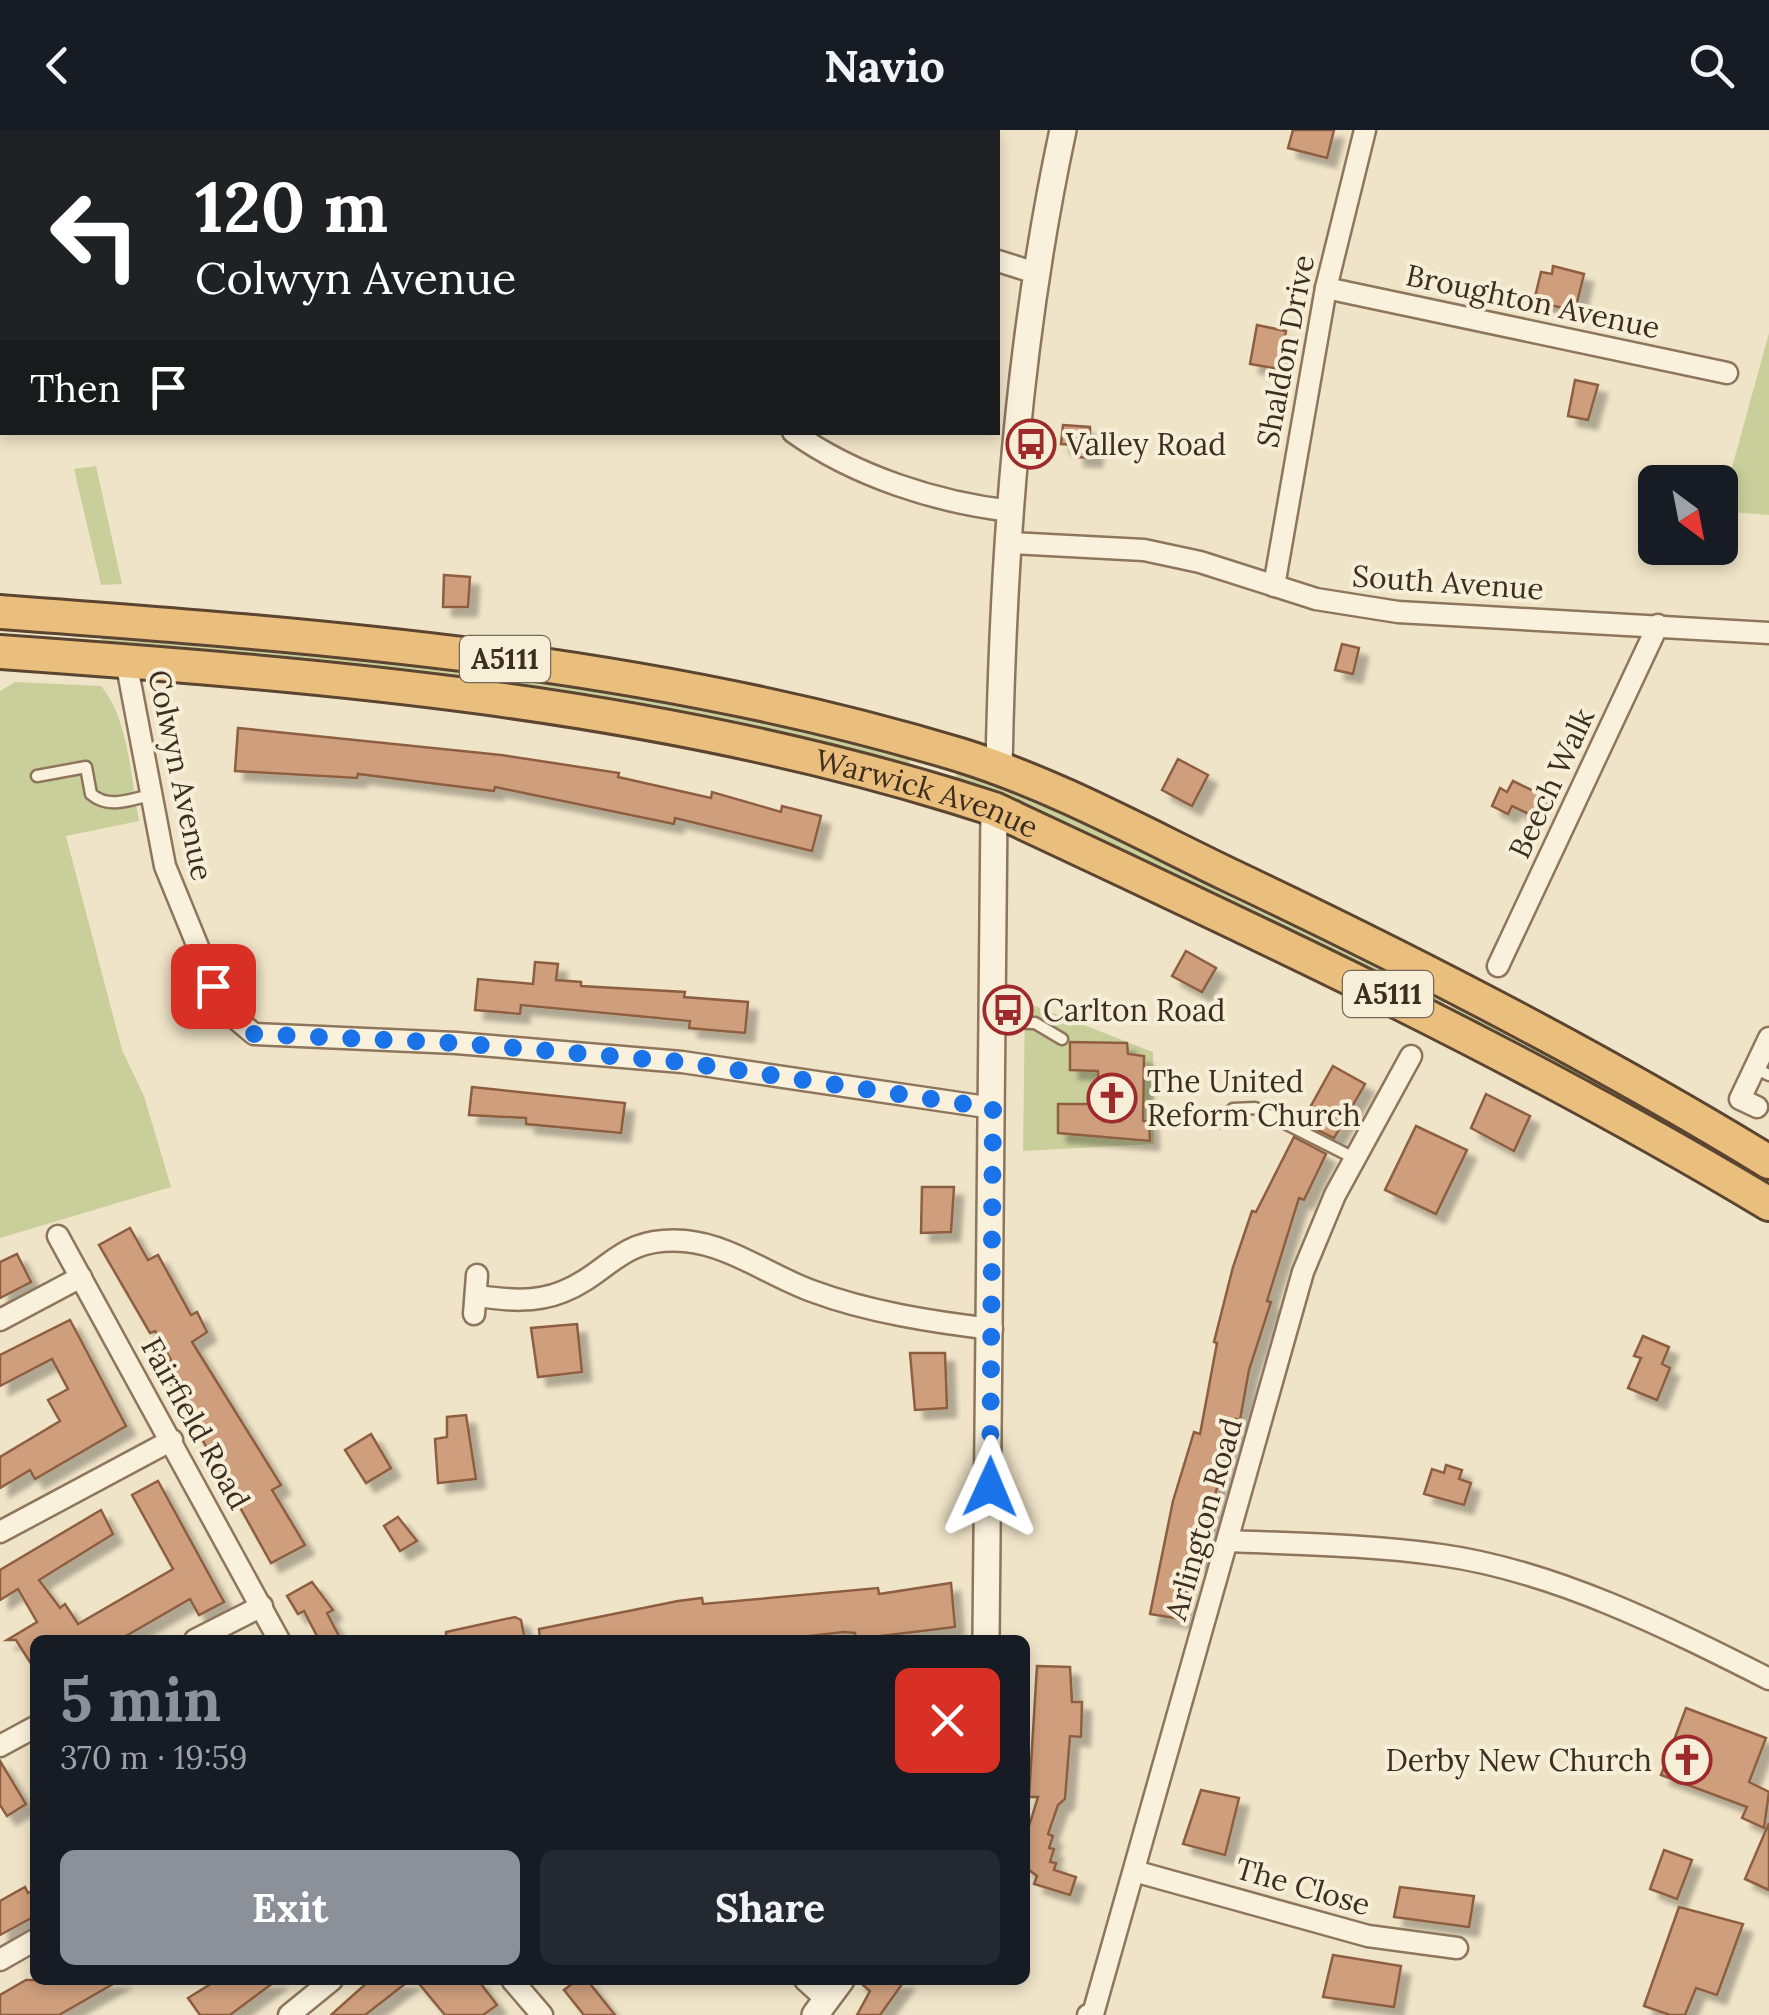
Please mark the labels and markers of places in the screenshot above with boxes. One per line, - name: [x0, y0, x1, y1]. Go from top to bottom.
- bus stop icon: Valley Road: [1005, 418, 1057, 470]
- place label: Valley Road: [1065, 425, 1226, 464]
- pin: [171, 944, 256, 1029]
- bus stop icon: Carlton Road: [982, 984, 1034, 1036]
- place label: Carlton Road: [1043, 991, 1225, 1029]
- place label: The United Reform Church: [1147, 1062, 1361, 1134]
- church icon: The United Reform Church: [1086, 1072, 1138, 1124]
- church icon: Derby New Church: [1661, 1734, 1713, 1786]
- place label: Derby New Church: [1385, 1741, 1652, 1780]

